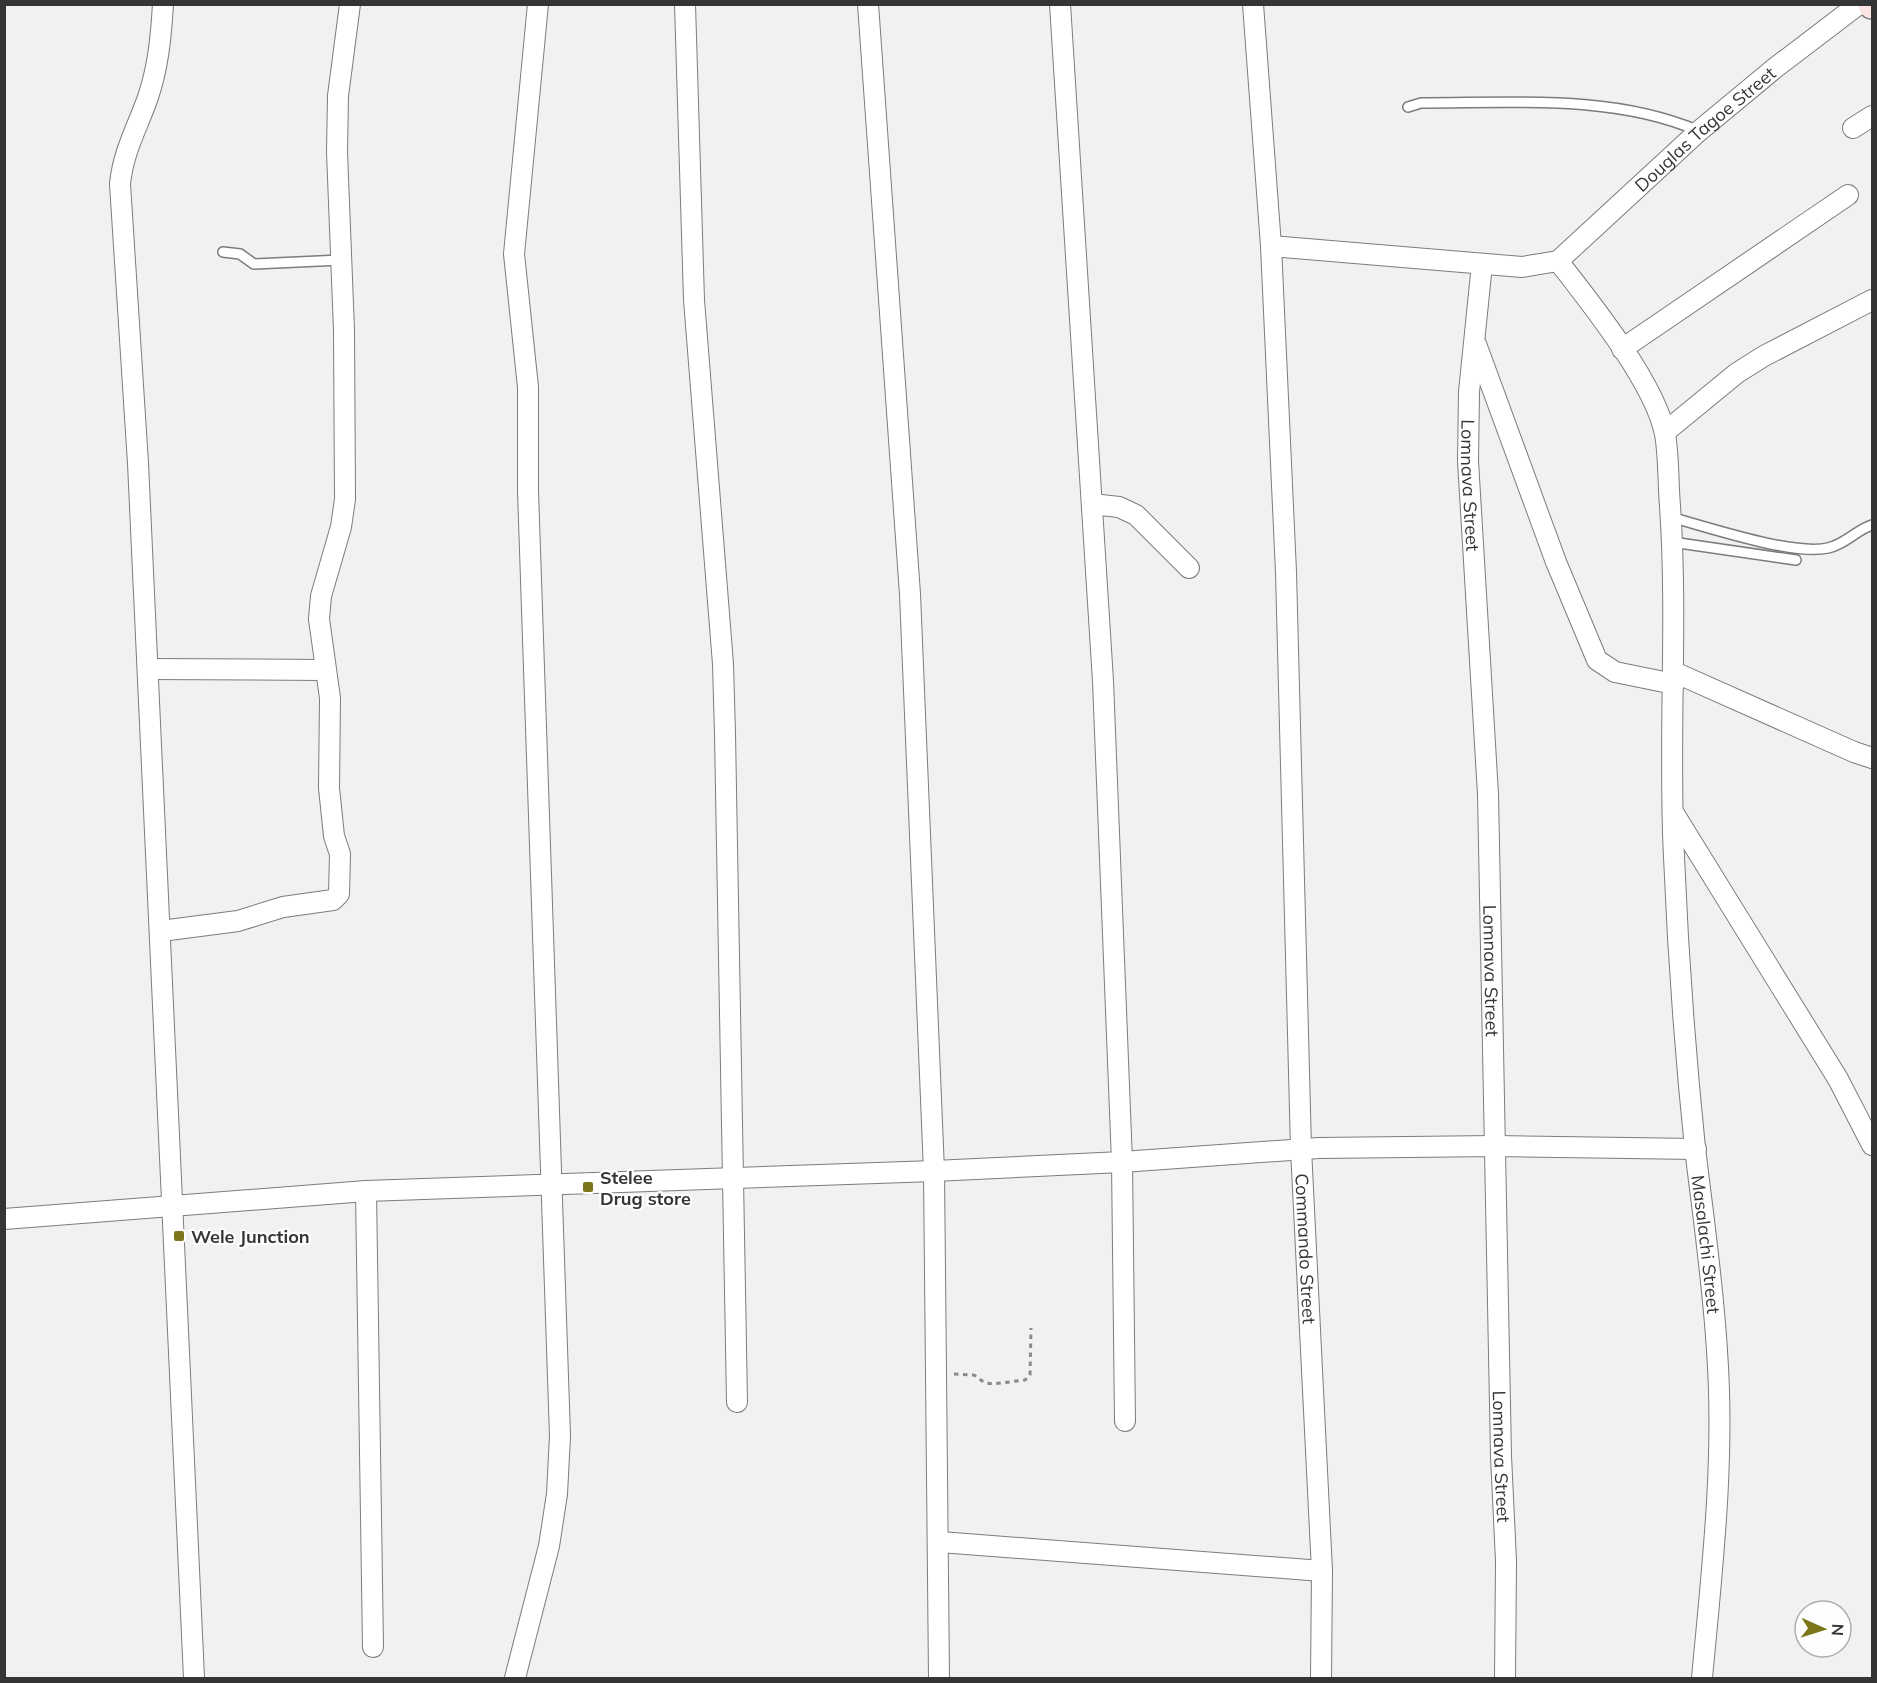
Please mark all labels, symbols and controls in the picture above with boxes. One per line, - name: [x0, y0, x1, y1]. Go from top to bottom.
- street label: Douglas Tagoe Street: [1630, 61, 1780, 196]
- street label: Lomnava Street: [1456, 419, 1485, 552]
- street label: Lomnava Street: [1479, 905, 1504, 1037]
- place label: Stelee Drug store: [600, 1166, 691, 1210]
- street label: Commando Street: [1291, 1173, 1321, 1324]
- street label: Masalachi Street: [1687, 1174, 1726, 1315]
- marker: Stelee Drug store: [581, 1180, 595, 1194]
- place label: Wele Junction: [191, 1225, 310, 1248]
- marker: Wele Junction: [172, 1229, 186, 1243]
- street label: Lomnava Street: [1488, 1390, 1516, 1523]
- north arrow: [1793, 1599, 1853, 1659]
- text: N: [1828, 1623, 1848, 1636]

